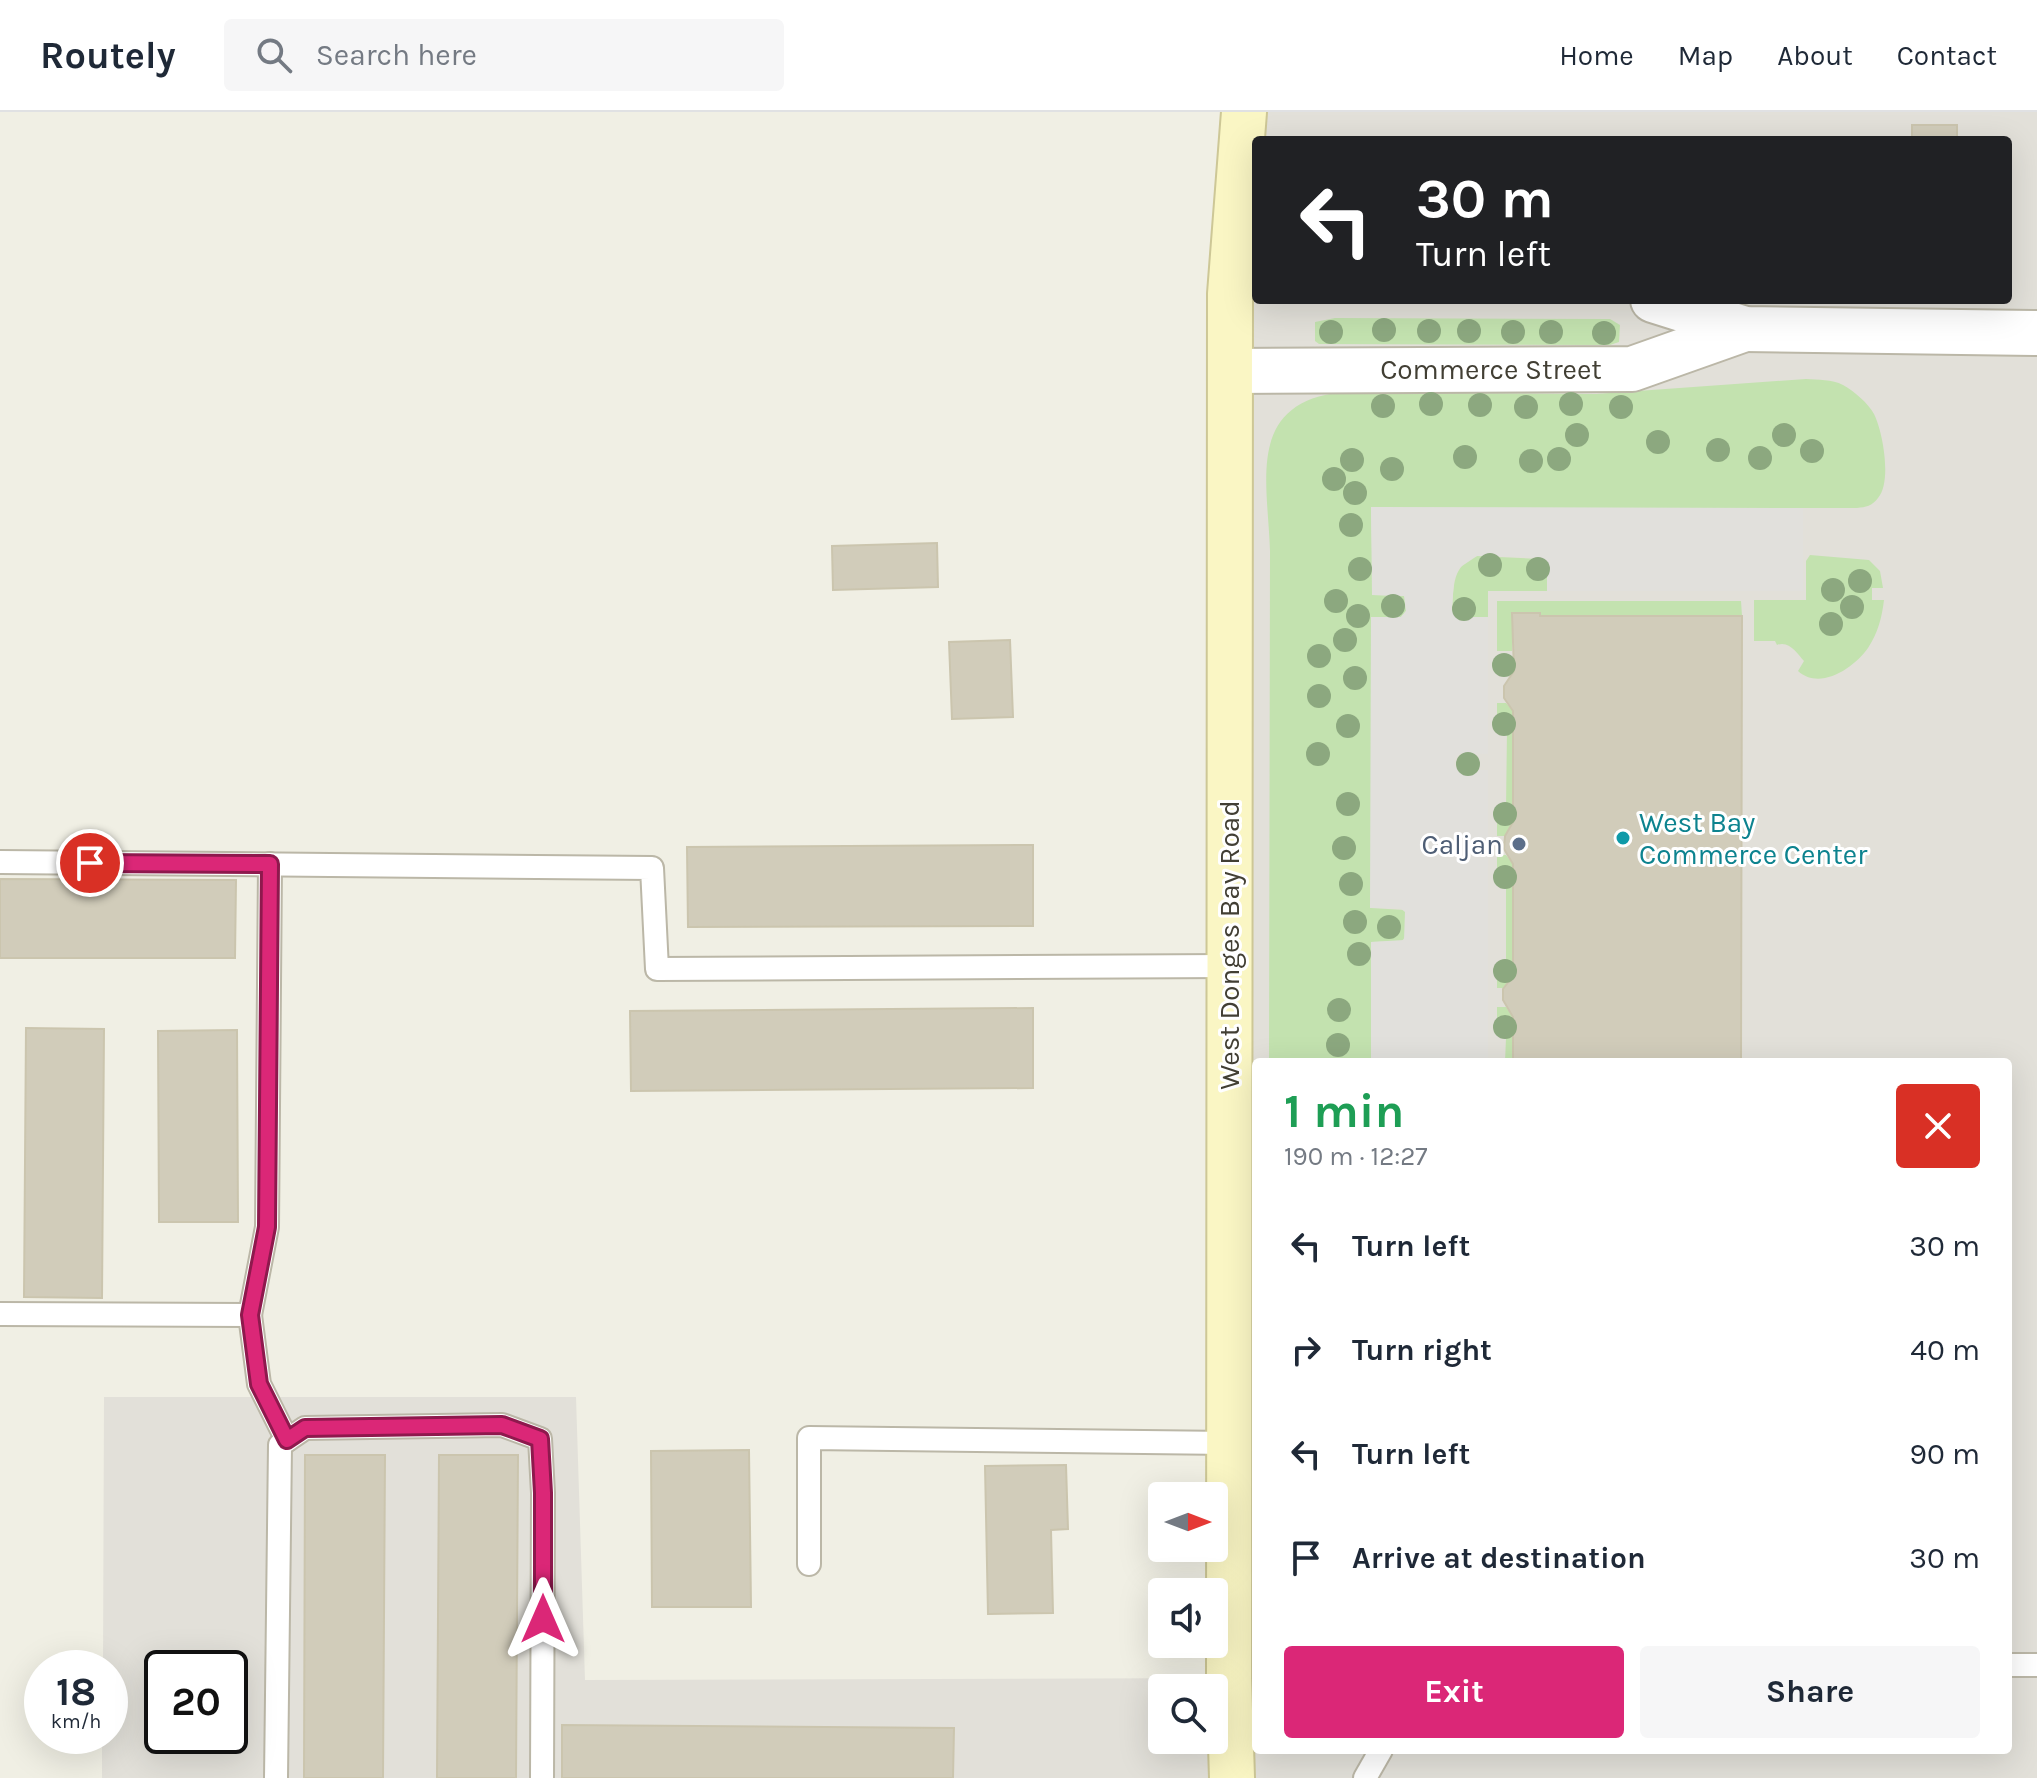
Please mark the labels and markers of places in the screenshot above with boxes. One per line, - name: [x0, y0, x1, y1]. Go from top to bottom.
- place label: West Bay Commerce Center: [1639, 806, 1868, 871]
- place label: Caljan: [1421, 828, 1503, 861]
- pin: [56, 829, 124, 897]
- marker: West Bay Commerce Center: [1614, 829, 1632, 847]
- marker: Caljan: [1510, 835, 1528, 853]

